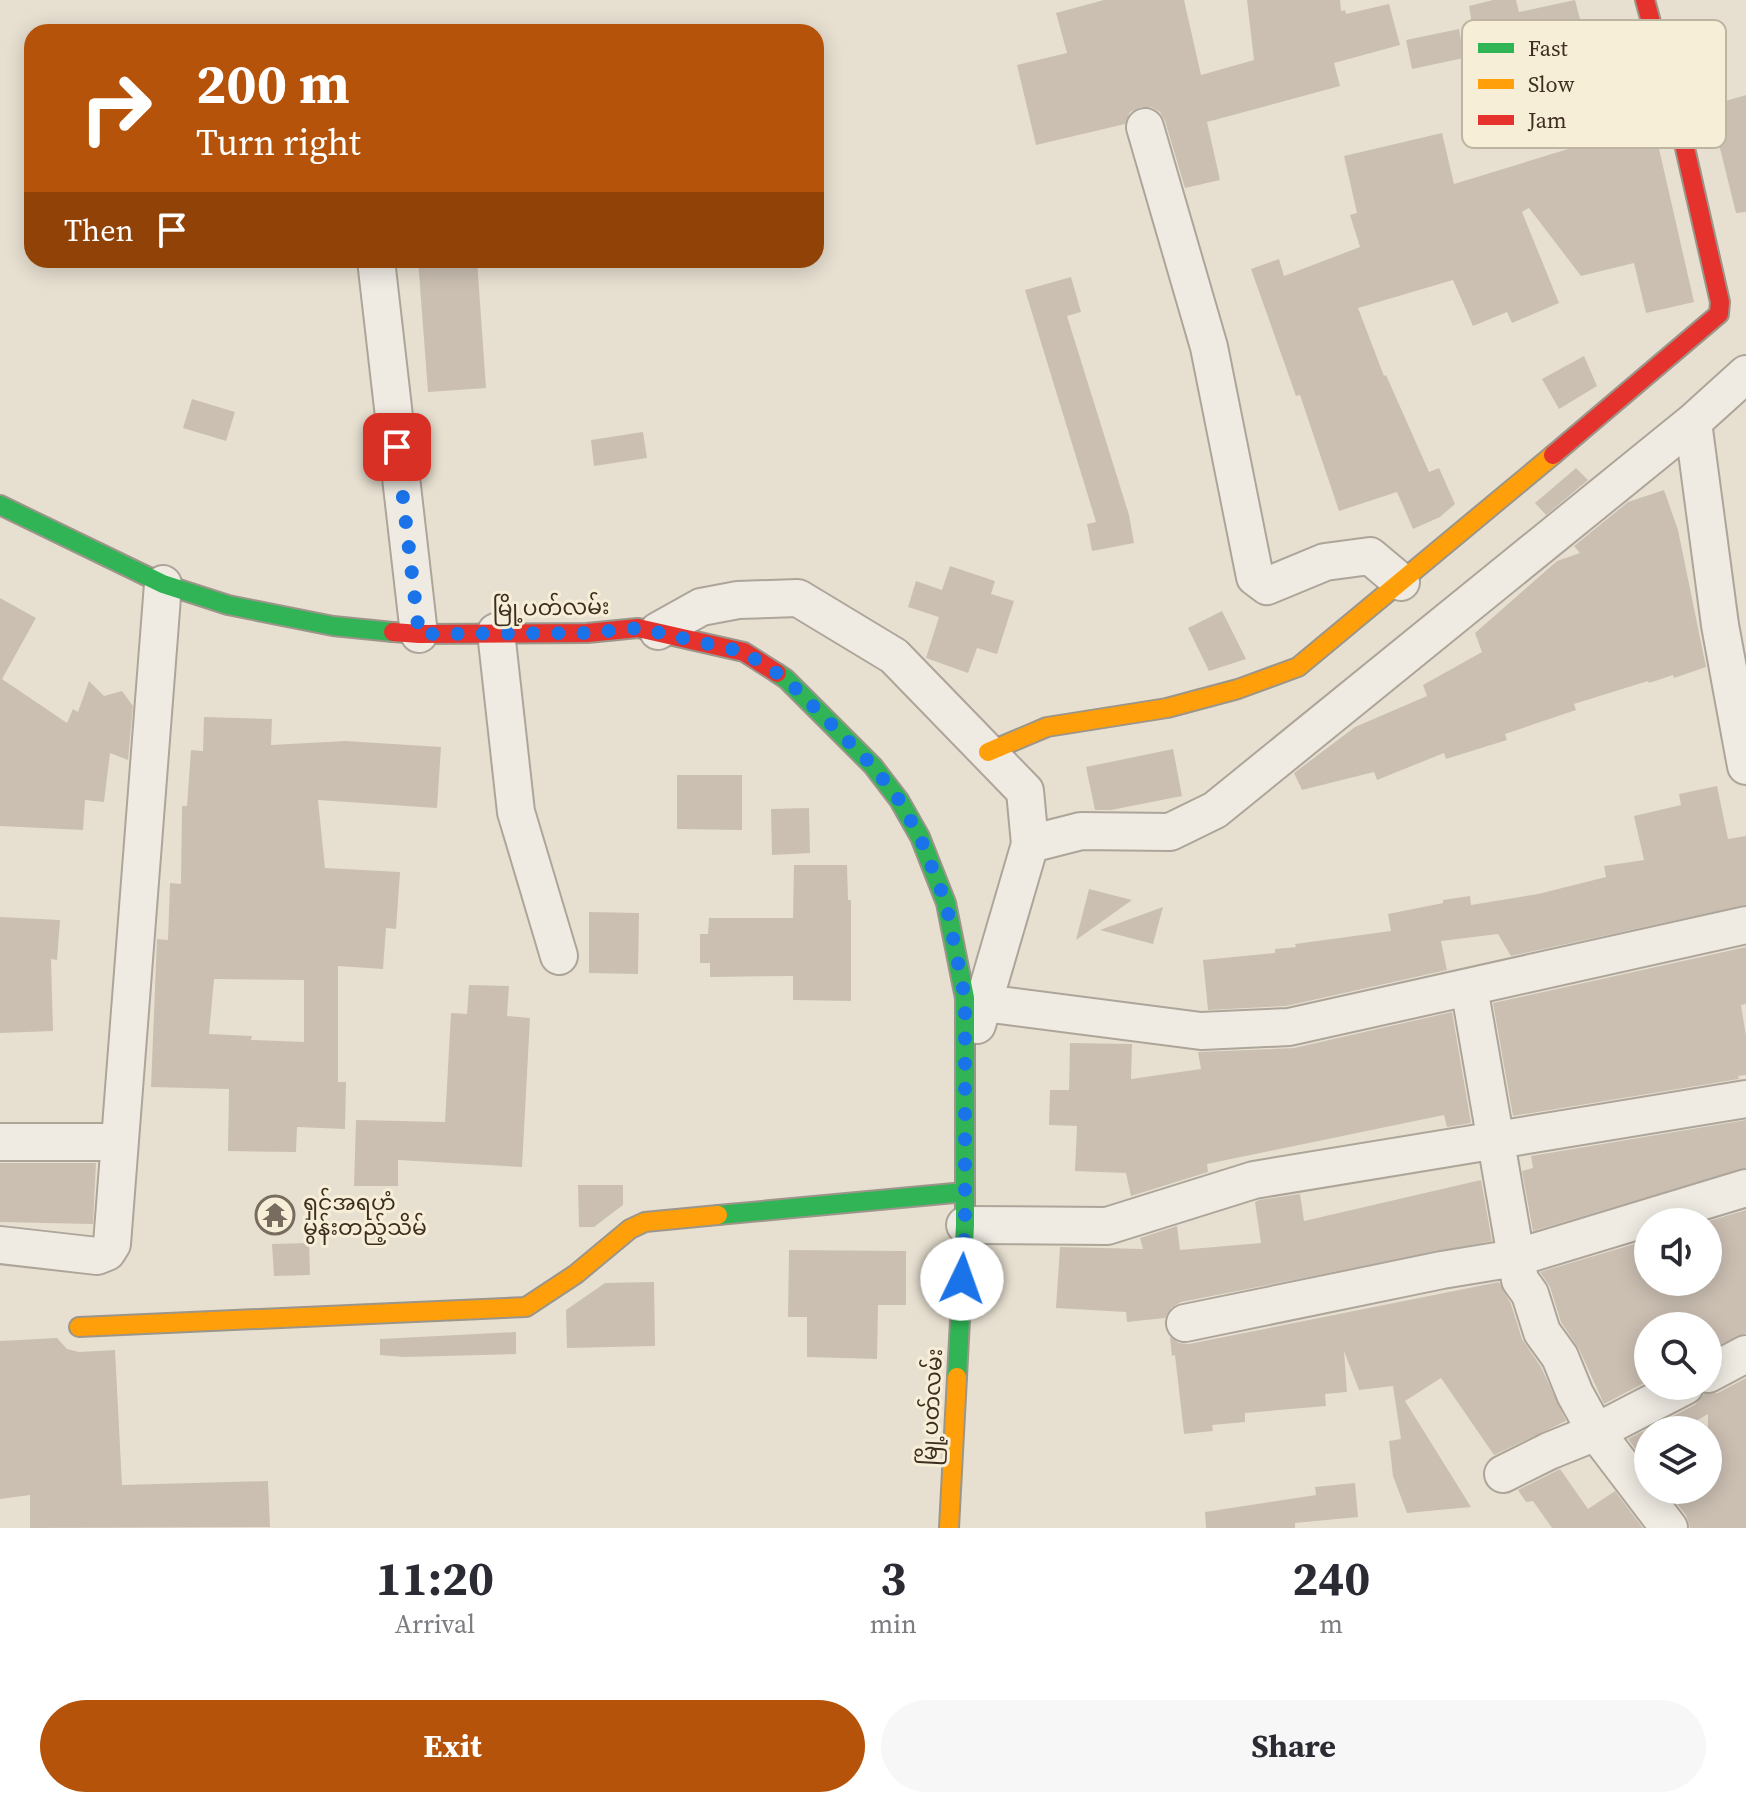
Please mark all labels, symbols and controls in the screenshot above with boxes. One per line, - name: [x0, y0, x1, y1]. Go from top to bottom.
- legend: [1462, 20, 1726, 148]
- text: Fast: [1528, 33, 1569, 63]
- text: 200 m: [196, 45, 350, 122]
- icon: right: [64, 56, 168, 160]
- text: Slow: [1528, 69, 1575, 99]
- text: Jam: [1527, 105, 1567, 135]
- text: Turn right: [196, 118, 361, 167]
- icon: arrive: [150, 208, 194, 252]
- text: Then: [64, 210, 134, 251]
- pin: [363, 413, 431, 481]
- icon: arrive: [375, 425, 419, 469]
- street label: မြို့ပတ်လမ်း: [492, 591, 610, 626]
- place label: ရှင်အရဟံ မွန်းတည့်သိမ်: [303, 1187, 427, 1245]
- temple icon: ရှင်အရဟံ မွန်းတည့်သိမ်: [254, 1194, 296, 1236]
- map controls: [1634, 1208, 1722, 1504]
- button: sound: [1634, 1208, 1722, 1296]
- position arrow: [920, 1237, 1004, 1321]
- button: search: [1634, 1312, 1722, 1400]
- street label: မြို့ပတ်လမ်း: [913, 1348, 952, 1466]
- button: layers: [1634, 1416, 1722, 1504]
- text: 11:20: [376, 1545, 494, 1611]
- text: 3: [880, 1545, 906, 1611]
- text: 240: [1292, 1545, 1370, 1611]
- text: Arrival: [395, 1606, 475, 1642]
- text: min: [870, 1606, 917, 1642]
- text: m: [1320, 1606, 1343, 1642]
- button: Exit: [40, 1700, 865, 1792]
- button: Share: [881, 1700, 1706, 1792]

